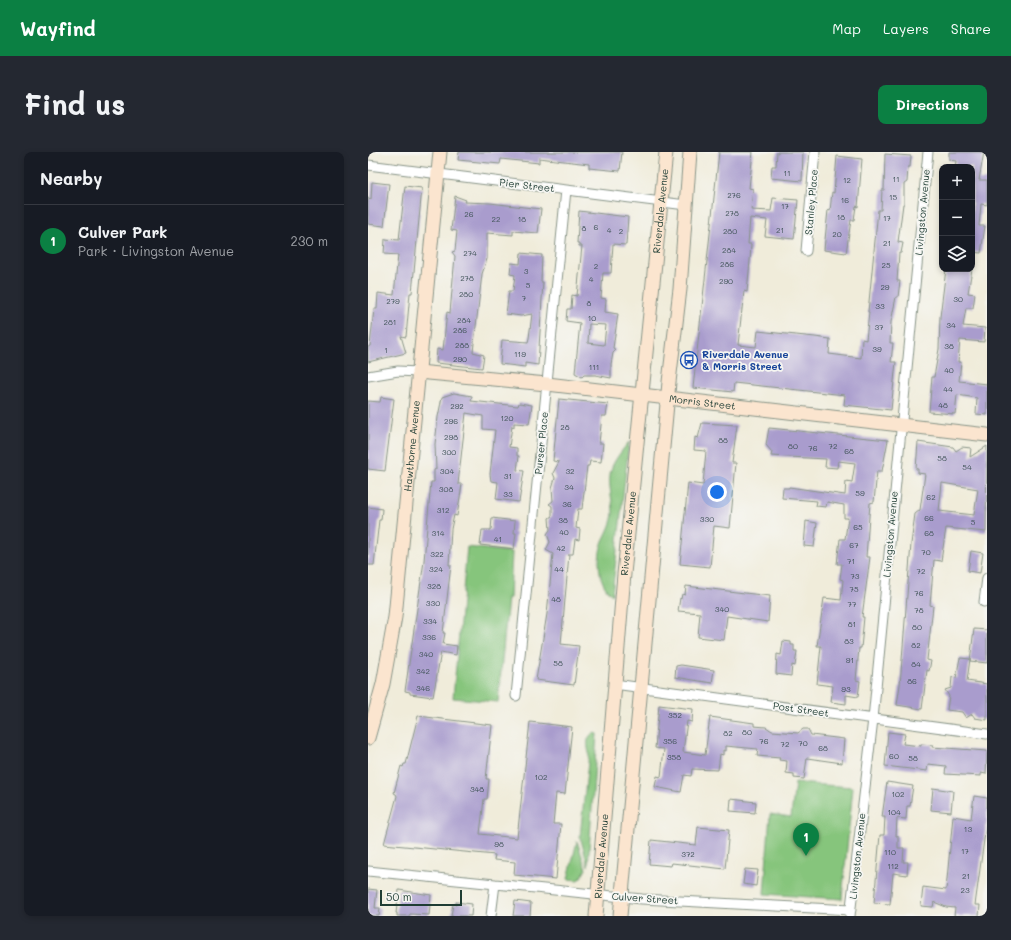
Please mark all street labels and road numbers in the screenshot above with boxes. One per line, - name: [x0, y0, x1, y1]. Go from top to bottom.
- street label: Riverdale Avenue: [649, 168, 671, 254]
- street label: Livingston Avenue: [911, 168, 933, 256]
- street label: Stanley Place: [801, 169, 821, 235]
- street label: Pier Street: [499, 175, 555, 195]
- street label: Morris Street: [668, 391, 736, 413]
- street label: Hawthorne Avenue: [400, 400, 423, 492]
- street label: Purser Place: [531, 411, 551, 475]
- street label: Riverdale Avenue: [617, 490, 639, 576]
- street label: Livingston Avenue: [879, 490, 901, 578]
- street label: Post Street: [772, 698, 830, 720]
- street label: Livingston Avenue: [846, 812, 868, 900]
- street label: Riverdale Avenue: [590, 813, 611, 899]
- street label: Culver Street: [611, 889, 679, 907]

